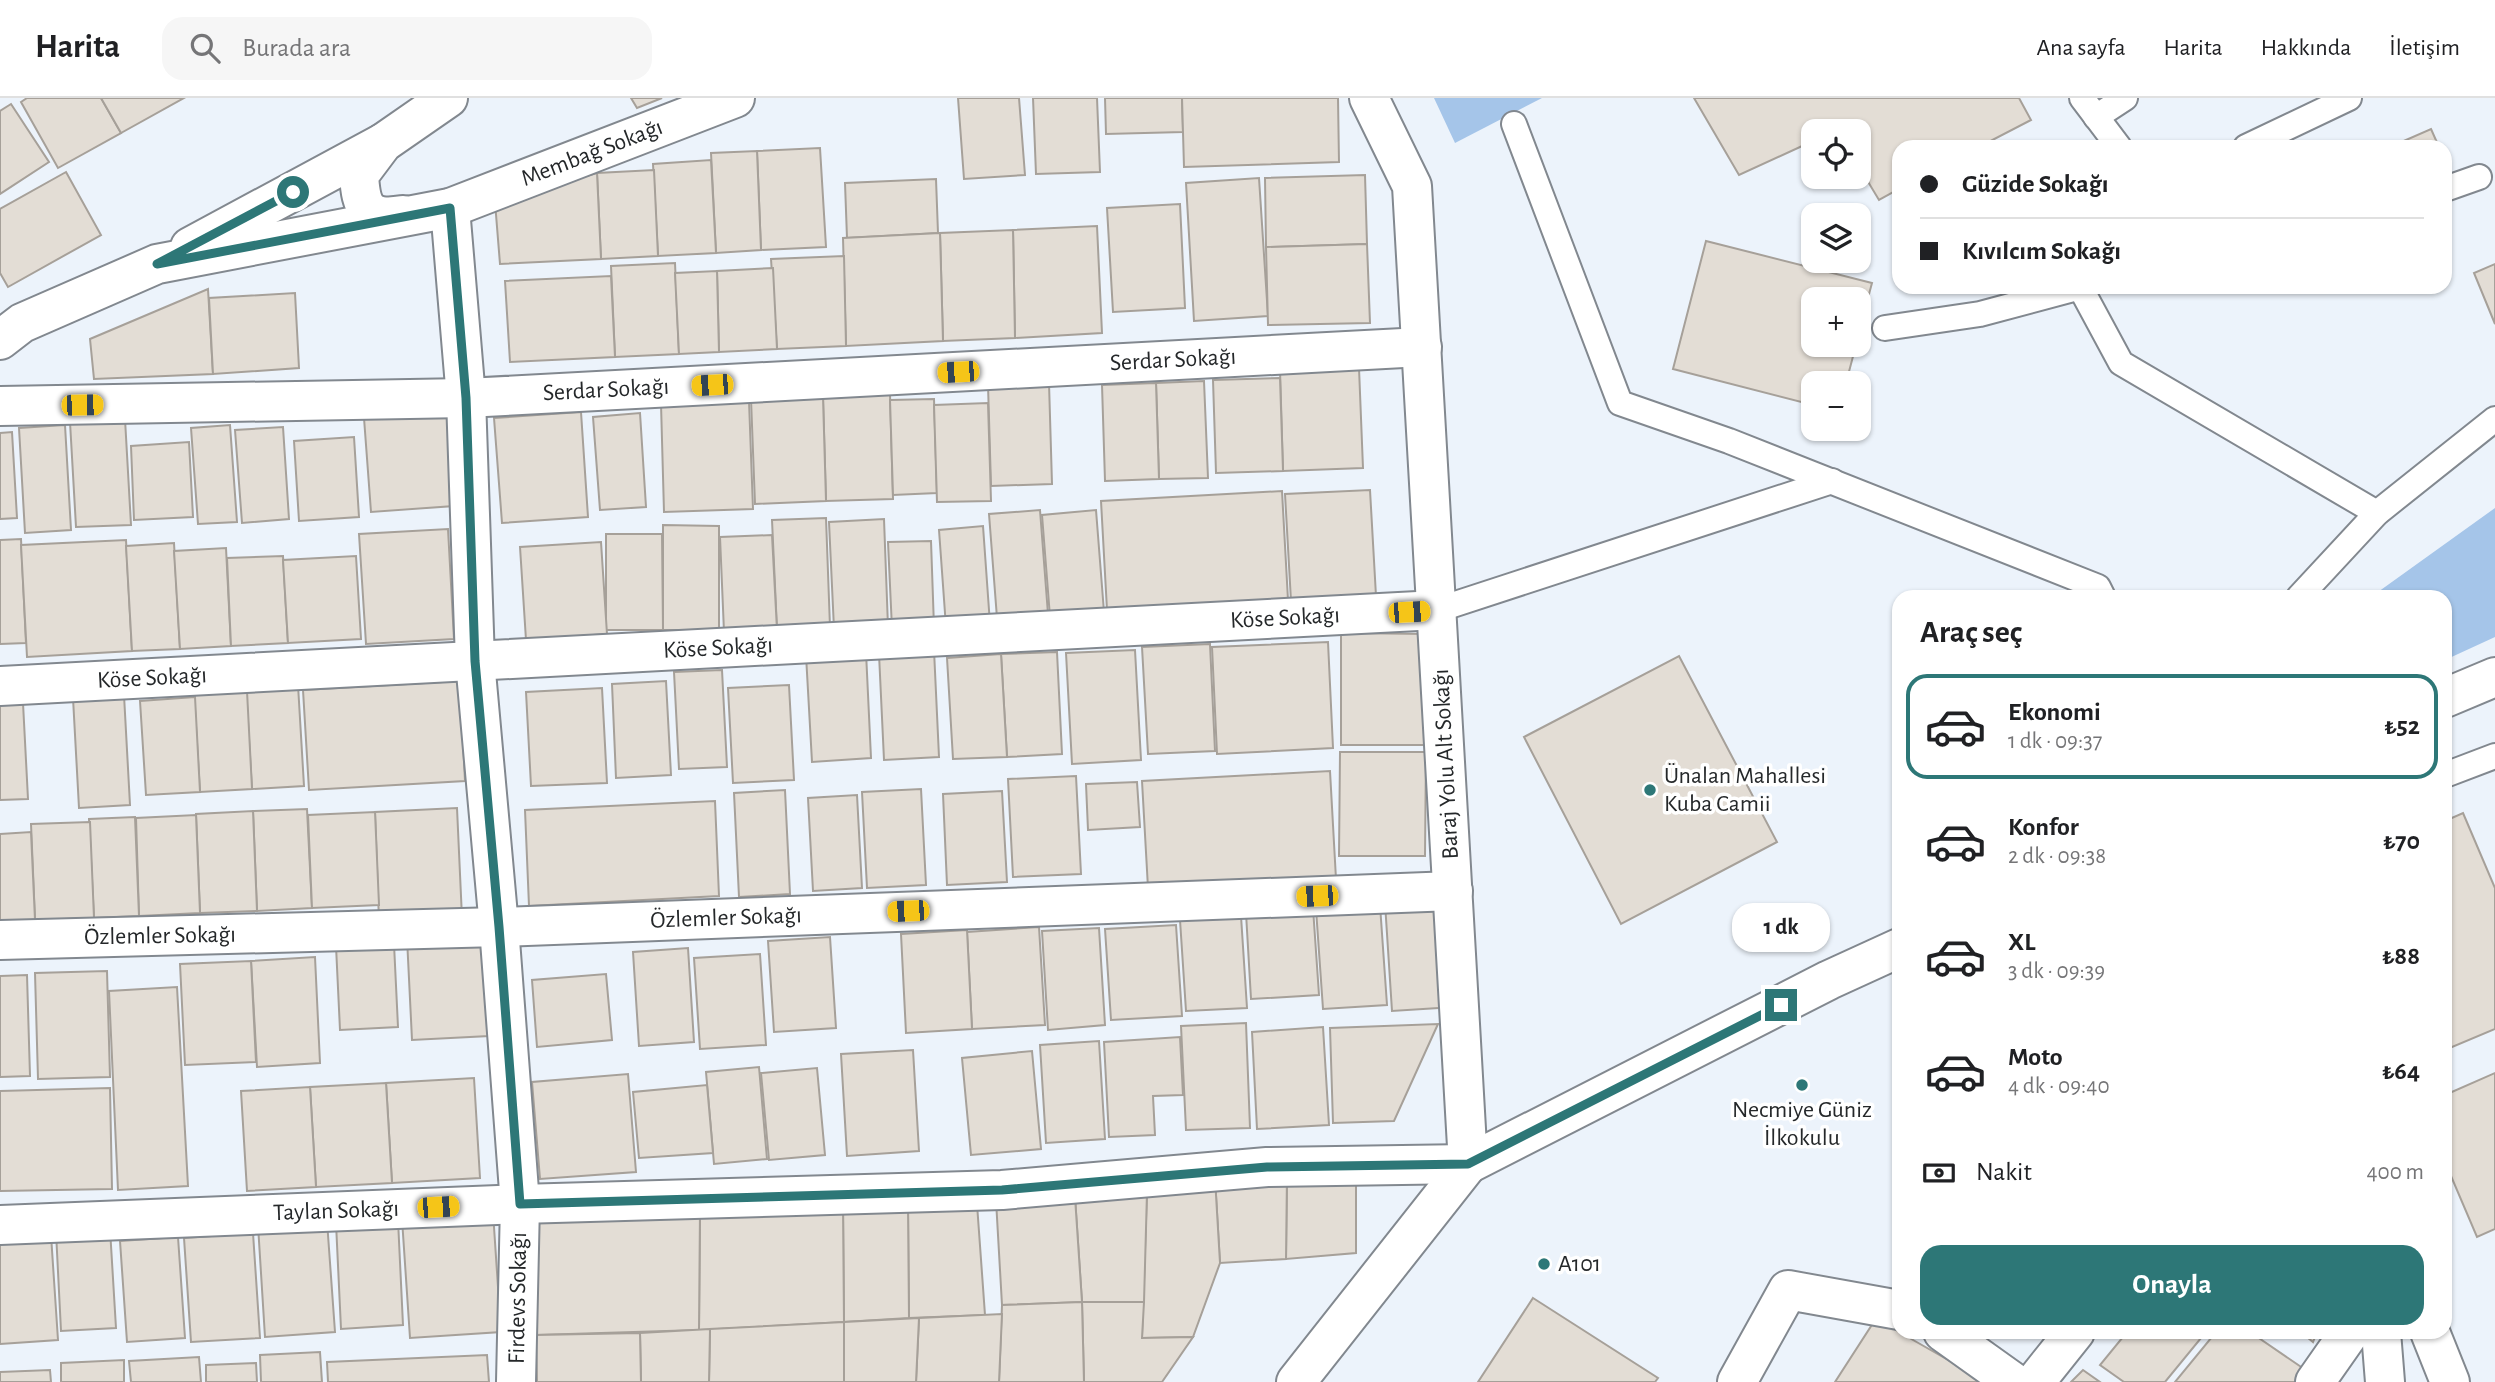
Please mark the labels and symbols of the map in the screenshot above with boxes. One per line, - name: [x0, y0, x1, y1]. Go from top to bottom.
- street label: Membağ Sokağı: [518, 115, 666, 191]
- route start: [277, 176, 309, 208]
- street label: Serdar Sokağı: [1109, 345, 1237, 375]
- car: [937, 360, 980, 384]
- car: [691, 373, 734, 397]
- street label: Serdar Sokağı: [542, 375, 670, 405]
- car: [61, 394, 104, 416]
- car: [1388, 600, 1431, 624]
- street label: Köse Sokağı: [1229, 603, 1341, 633]
- street label: Köse Sokağı: [662, 633, 774, 663]
- street label: Köse Sokağı: [96, 663, 208, 693]
- street label: Baraj Yolu Alt Sokağı: [1429, 668, 1463, 860]
- place label: Ünalan Mahallesi Kuba Camii: [1664, 763, 1826, 816]
- marker: Ünalan Mahallesi Kuba Camii: [1642, 782, 1658, 798]
- car: [1296, 885, 1339, 907]
- car: [887, 900, 930, 922]
- street label: Özlemler Sokağı: [650, 902, 802, 933]
- callout: 1 dk: [1732, 904, 1830, 953]
- street label: Özlemler Sokağı: [84, 922, 236, 949]
- route end: [1765, 989, 1797, 1021]
- marker: Necmiye Güniz İlkokulu: [1794, 1077, 1810, 1093]
- place label: Necmiye Güniz İlkokulu: [1732, 1098, 1872, 1150]
- car: [417, 1195, 460, 1219]
- street label: Taylan Sokağı: [273, 1197, 399, 1225]
- street label: Firdevs Sokağı: [505, 1232, 531, 1364]
- place label: A101: [1558, 1252, 1601, 1276]
- marker: A101: [1536, 1256, 1552, 1272]

